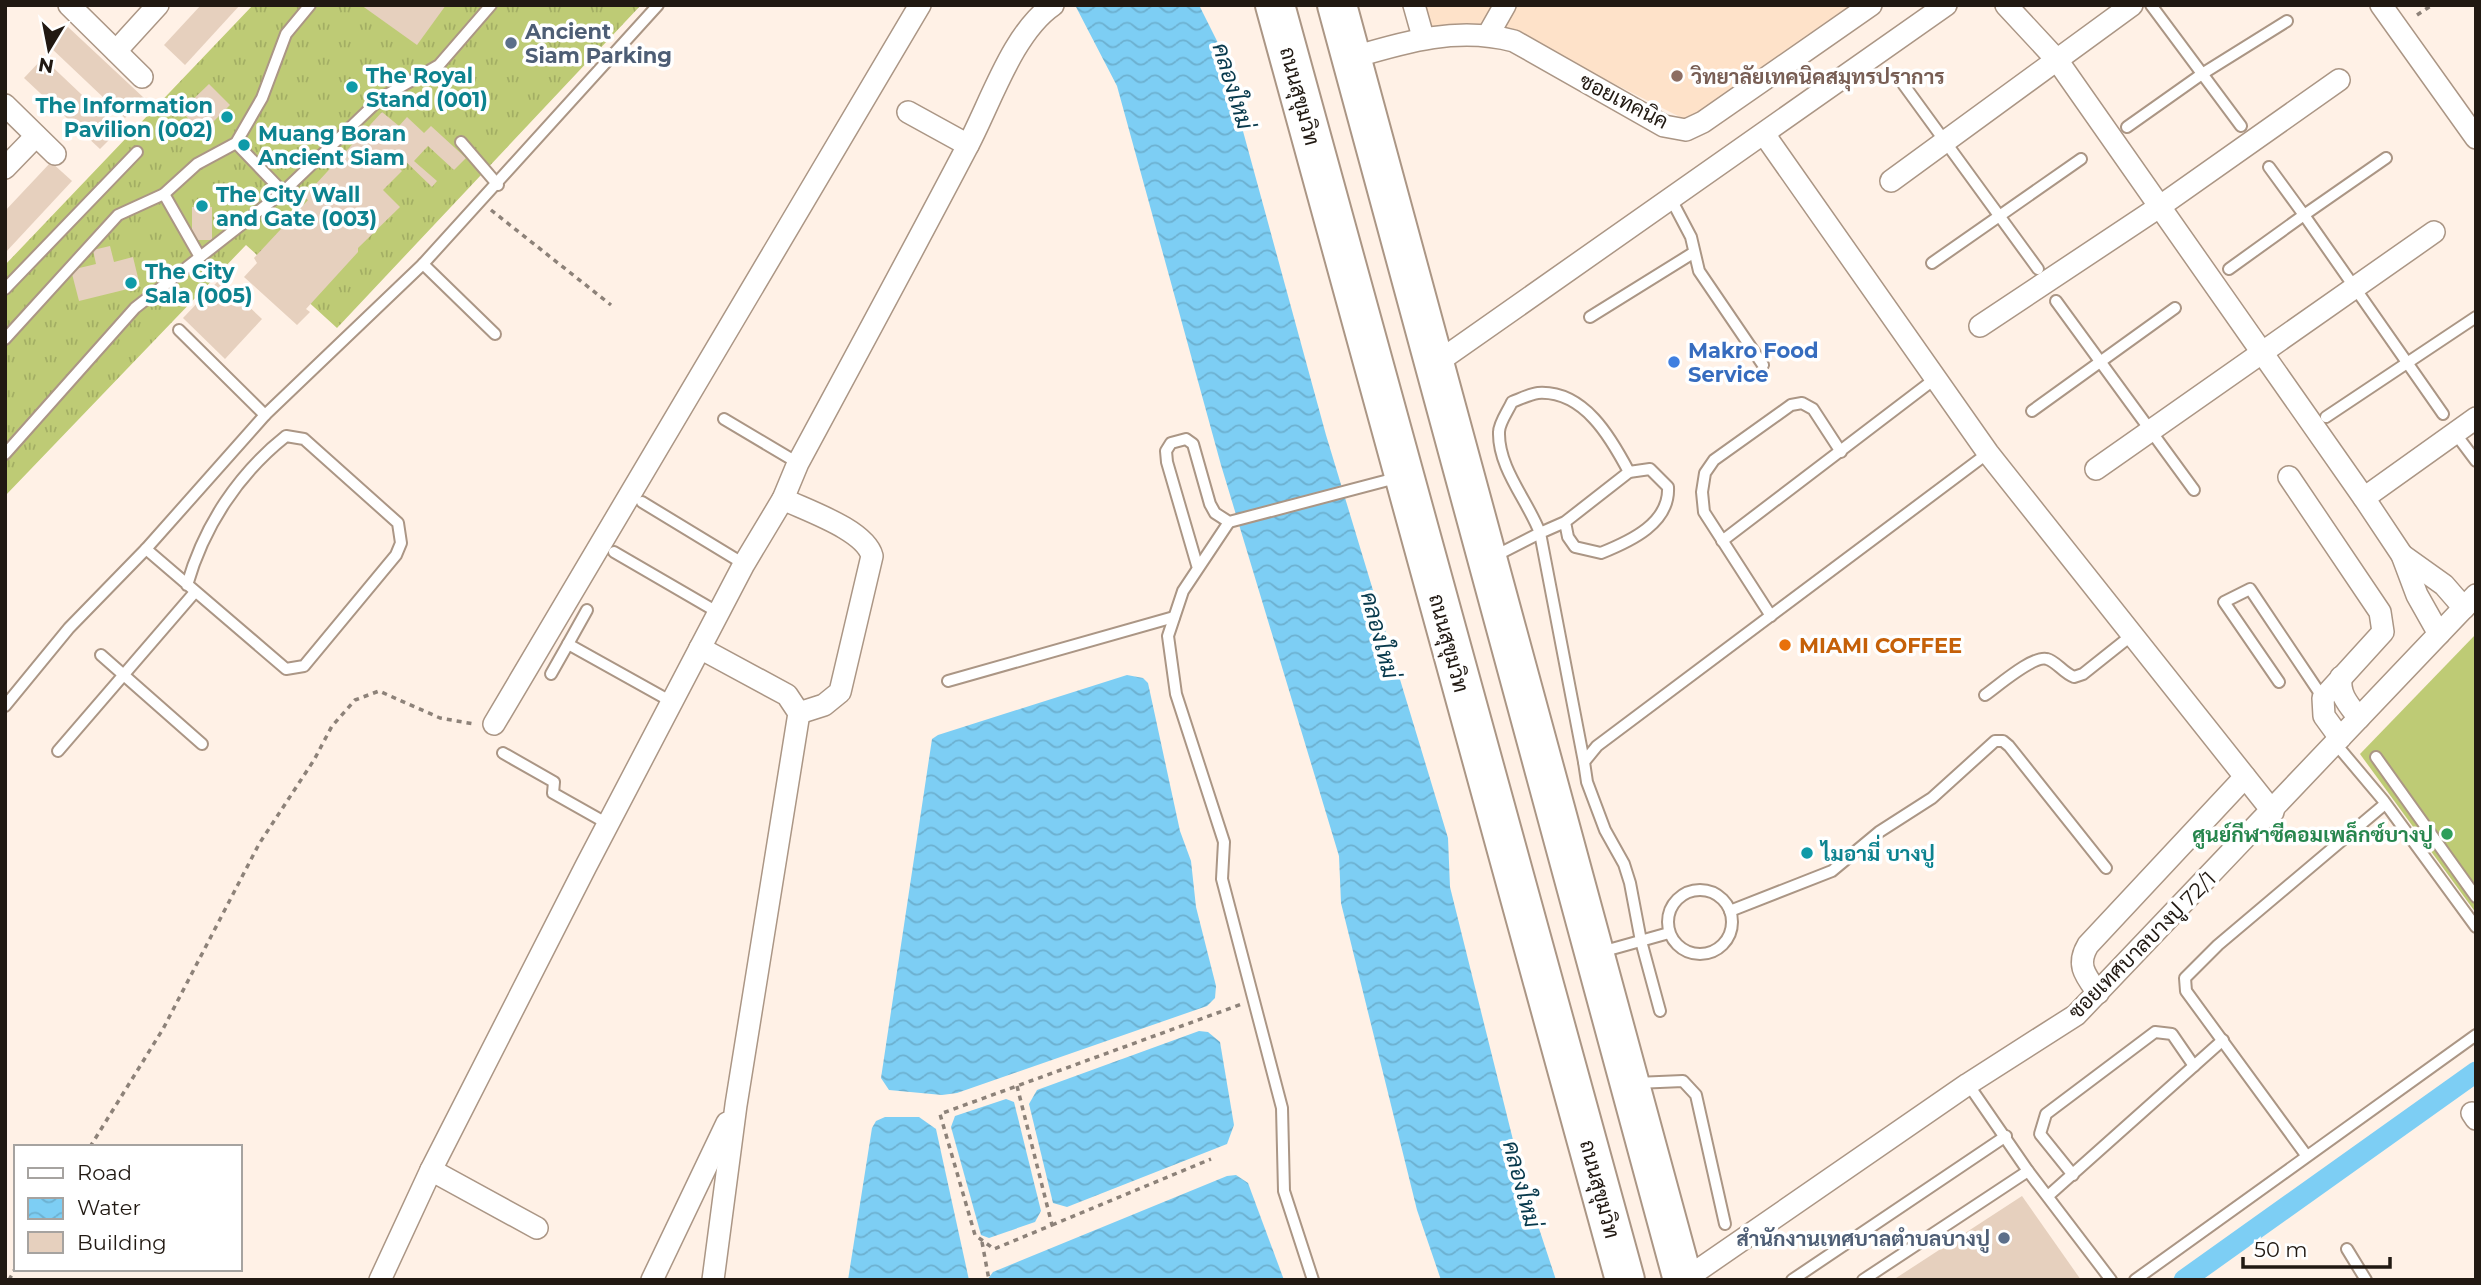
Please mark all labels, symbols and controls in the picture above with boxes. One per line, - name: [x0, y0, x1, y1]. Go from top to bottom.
- north arrow: [14, 14, 84, 84]
- place label: Ancient Siam Parking: [524, 19, 672, 68]
- marker: Ancient Siam Parking: [503, 35, 519, 51]
- water label: คลองใหม่: [1207, 39, 1262, 134]
- street label: ถนนสุขุมวิท: [1273, 44, 1325, 149]
- text: N: [37, 53, 56, 78]
- place label: The Royal Stand (001): [366, 63, 488, 112]
- place label: วิทยาลัยเทคนิคสมุทรปราการ: [1690, 64, 1945, 92]
- street label: ซอยเทคนิค: [1575, 68, 1673, 134]
- marker: วิทยาลัยเทคนิคสมุทรปราการ: [1669, 68, 1685, 84]
- marker: The Royal Stand (001): [344, 79, 360, 95]
- place label: The Information Pavilion (002): [35, 93, 213, 142]
- marker: The Information Pavilion (002): [219, 109, 235, 125]
- place label: Muang Boran Ancient Siam: [257, 121, 406, 170]
- marker: Muang Boran Ancient Siam: [236, 137, 252, 153]
- place label: The City Wall and Gate (003): [216, 182, 377, 231]
- marker: The City Wall and Gate (003): [194, 198, 210, 214]
- place label: The City Sala (005): [145, 259, 253, 308]
- marker: The City Sala (005): [123, 275, 139, 291]
- place label: Makro Food Service: [1688, 338, 1818, 387]
- marker: Makro Food Service: [1666, 354, 1682, 370]
- water label: คลองใหม่: [1355, 588, 1407, 683]
- street label: ถนนสุขุมวิท: [1422, 591, 1474, 696]
- place label: MIAMI COFFEE: [1799, 633, 1962, 658]
- marker: MIAMI COFFEE: [1777, 637, 1793, 653]
- place label: ศูนย์กีฬาซีคอมเพล็กซ์บางปู: [2192, 821, 2433, 849]
- marker: ศูนย์กีฬาซีคอมเพล็กซ์บางปู: [2439, 826, 2455, 842]
- place label: ไมอามี่ บางปู: [1819, 834, 1935, 868]
- marker: ไมอามี่ บางปู: [1799, 845, 1815, 861]
- street label: ซอยเทศบาลบางปู 72/1: [2063, 866, 2223, 1026]
- water label: คลองใหม่: [1497, 1137, 1549, 1232]
- street label: ถนนสุขุมวิท: [1573, 1137, 1625, 1242]
- legend: [14, 1145, 242, 1271]
- text: Road: [77, 1160, 132, 1185]
- text: Water: [77, 1195, 141, 1220]
- place label: สำนักงานเทศบาลตำบลบางปู: [1736, 1226, 1990, 1253]
- scale bar: [2243, 1226, 2390, 1270]
- text: Building: [77, 1230, 167, 1255]
- marker: สำนักงานเทศบาลตำบลบางปู: [1996, 1230, 2012, 1246]
- text: 50 m: [2254, 1237, 2308, 1262]

